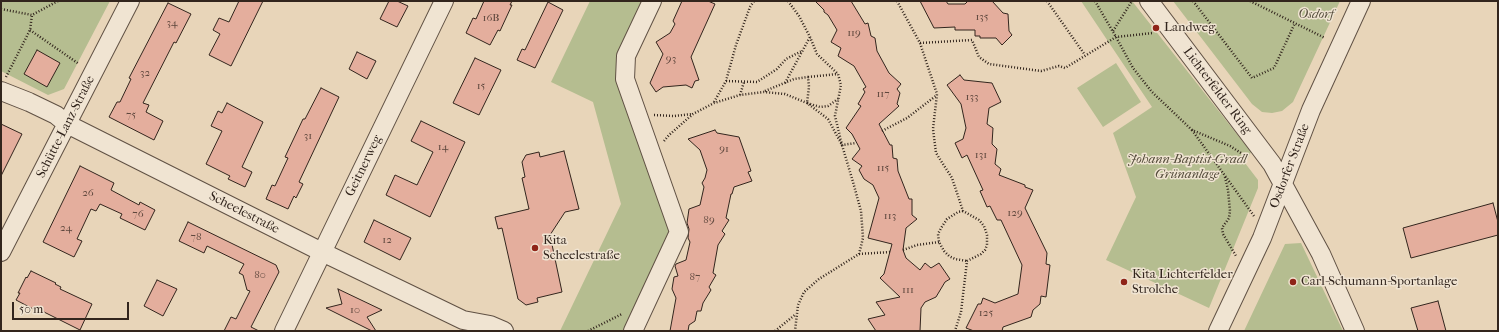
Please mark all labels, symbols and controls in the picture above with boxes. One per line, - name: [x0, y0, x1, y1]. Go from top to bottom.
- park label: Osdorf: [1298, 7, 1334, 23]
- house number: 135: [975, 10, 989, 24]
- house number: 16B: [483, 11, 499, 25]
- house number: 34: [166, 16, 178, 30]
- place label: Landweg: [1164, 20, 1215, 36]
- marker: Landweg: [1151, 23, 1161, 33]
- house number: 119: [847, 26, 861, 40]
- street label: Lichterfelder Ring: [1179, 45, 1255, 137]
- house number: 93: [666, 52, 676, 66]
- house number: 32: [140, 66, 150, 80]
- street label: Schütte-Lanz-Straße: [33, 73, 99, 181]
- house number: 15: [477, 79, 485, 93]
- house number: 117: [876, 87, 890, 101]
- house number: 133: [966, 90, 978, 104]
- house number: 75: [126, 108, 136, 122]
- street label: Osdorfer Straße: [1267, 121, 1313, 211]
- house number: 31: [304, 129, 312, 143]
- street label: Geitnerweg: [342, 133, 386, 199]
- house number: 14: [438, 140, 448, 154]
- house number: 91: [719, 142, 729, 156]
- house number: 131: [975, 148, 987, 162]
- park label: Johann-Baptist-Gradl Grünanlage: [1127, 152, 1247, 183]
- house number: 115: [877, 161, 889, 175]
- house number: 26: [82, 186, 94, 200]
- street label: Scheelestraße: [206, 189, 282, 237]
- house number: 129: [1007, 206, 1023, 220]
- house number: 76: [132, 207, 144, 221]
- house number: 113: [884, 209, 896, 223]
- house number: 89: [703, 213, 715, 227]
- house number: 24: [60, 221, 72, 235]
- house number: 78: [191, 230, 201, 244]
- house number: 12: [382, 233, 392, 247]
- place label: Kita Scheelestraße: [543, 233, 620, 264]
- marker: Kita Scheelestraße: [530, 243, 540, 253]
- place label: Kita Lichterfelder Strolche: [1132, 267, 1233, 298]
- house number: 80: [254, 268, 266, 282]
- house number: 87: [690, 270, 700, 284]
- place label: Carl-Schumann-Sportanlage: [1301, 274, 1457, 290]
- marker: Kita Lichterfelder Strolche: [1119, 277, 1129, 287]
- marker: Carl-Schumann-Sportanlage: [1288, 277, 1298, 287]
- house number: 111: [902, 283, 914, 297]
- scale bar: [14, 294, 131, 320]
- text: 50 m: [19, 302, 43, 316]
- house number: 10: [350, 303, 360, 317]
- house number: 125: [979, 306, 993, 320]

